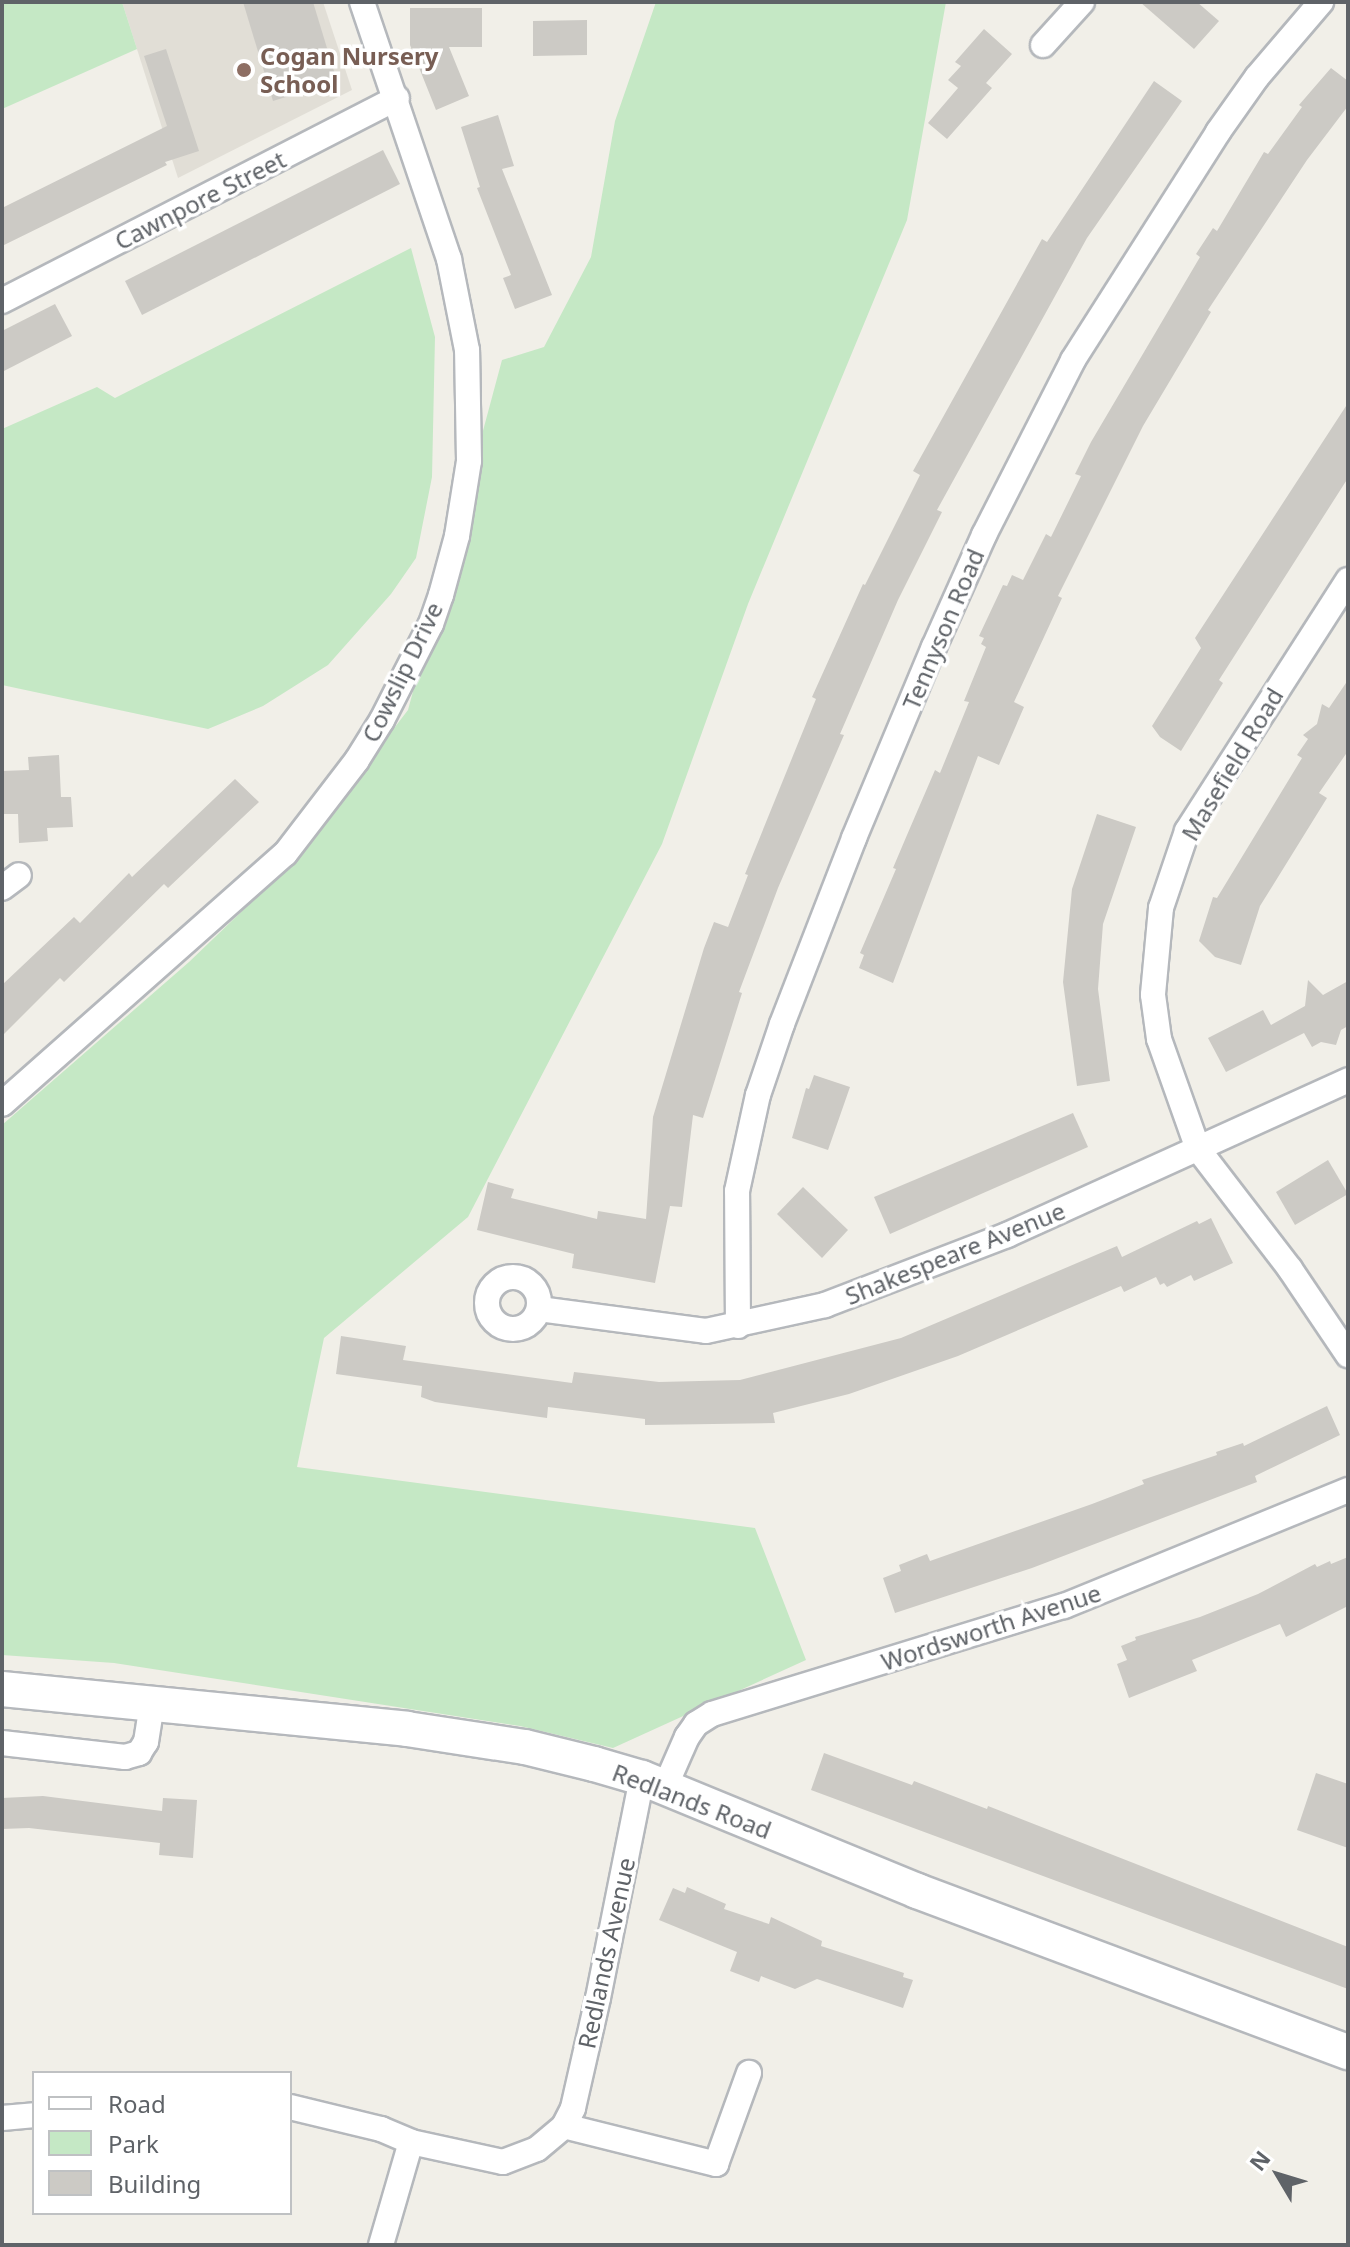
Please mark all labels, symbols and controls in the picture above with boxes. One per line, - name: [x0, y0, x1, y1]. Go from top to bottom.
- place label: Cogan Nursery School: [260, 42, 438, 98]
- marker: Cogan Nursery School: [235, 61, 253, 79]
- street label: Cawnpore Street: [110, 145, 290, 255]
- street label: Tennyson Road: [896, 544, 990, 714]
- street label: Cowslip Drive: [356, 597, 448, 747]
- street label: Masefield Road: [1175, 682, 1289, 846]
- street label: Shakespeare Avenue: [841, 1196, 1069, 1310]
- street label: Wordsworth Avenue: [877, 1578, 1105, 1676]
- street label: Redlands Road: [608, 1757, 776, 1845]
- street label: Redlands Avenue: [572, 1855, 640, 2051]
- legend: [32, 2071, 292, 2215]
- text: Road: [108, 2087, 166, 2120]
- text: Park: [108, 2127, 159, 2160]
- north arrow: [1238, 2135, 1318, 2215]
- text: N: [1242, 2144, 1276, 2177]
- text: Building: [108, 2167, 201, 2200]

